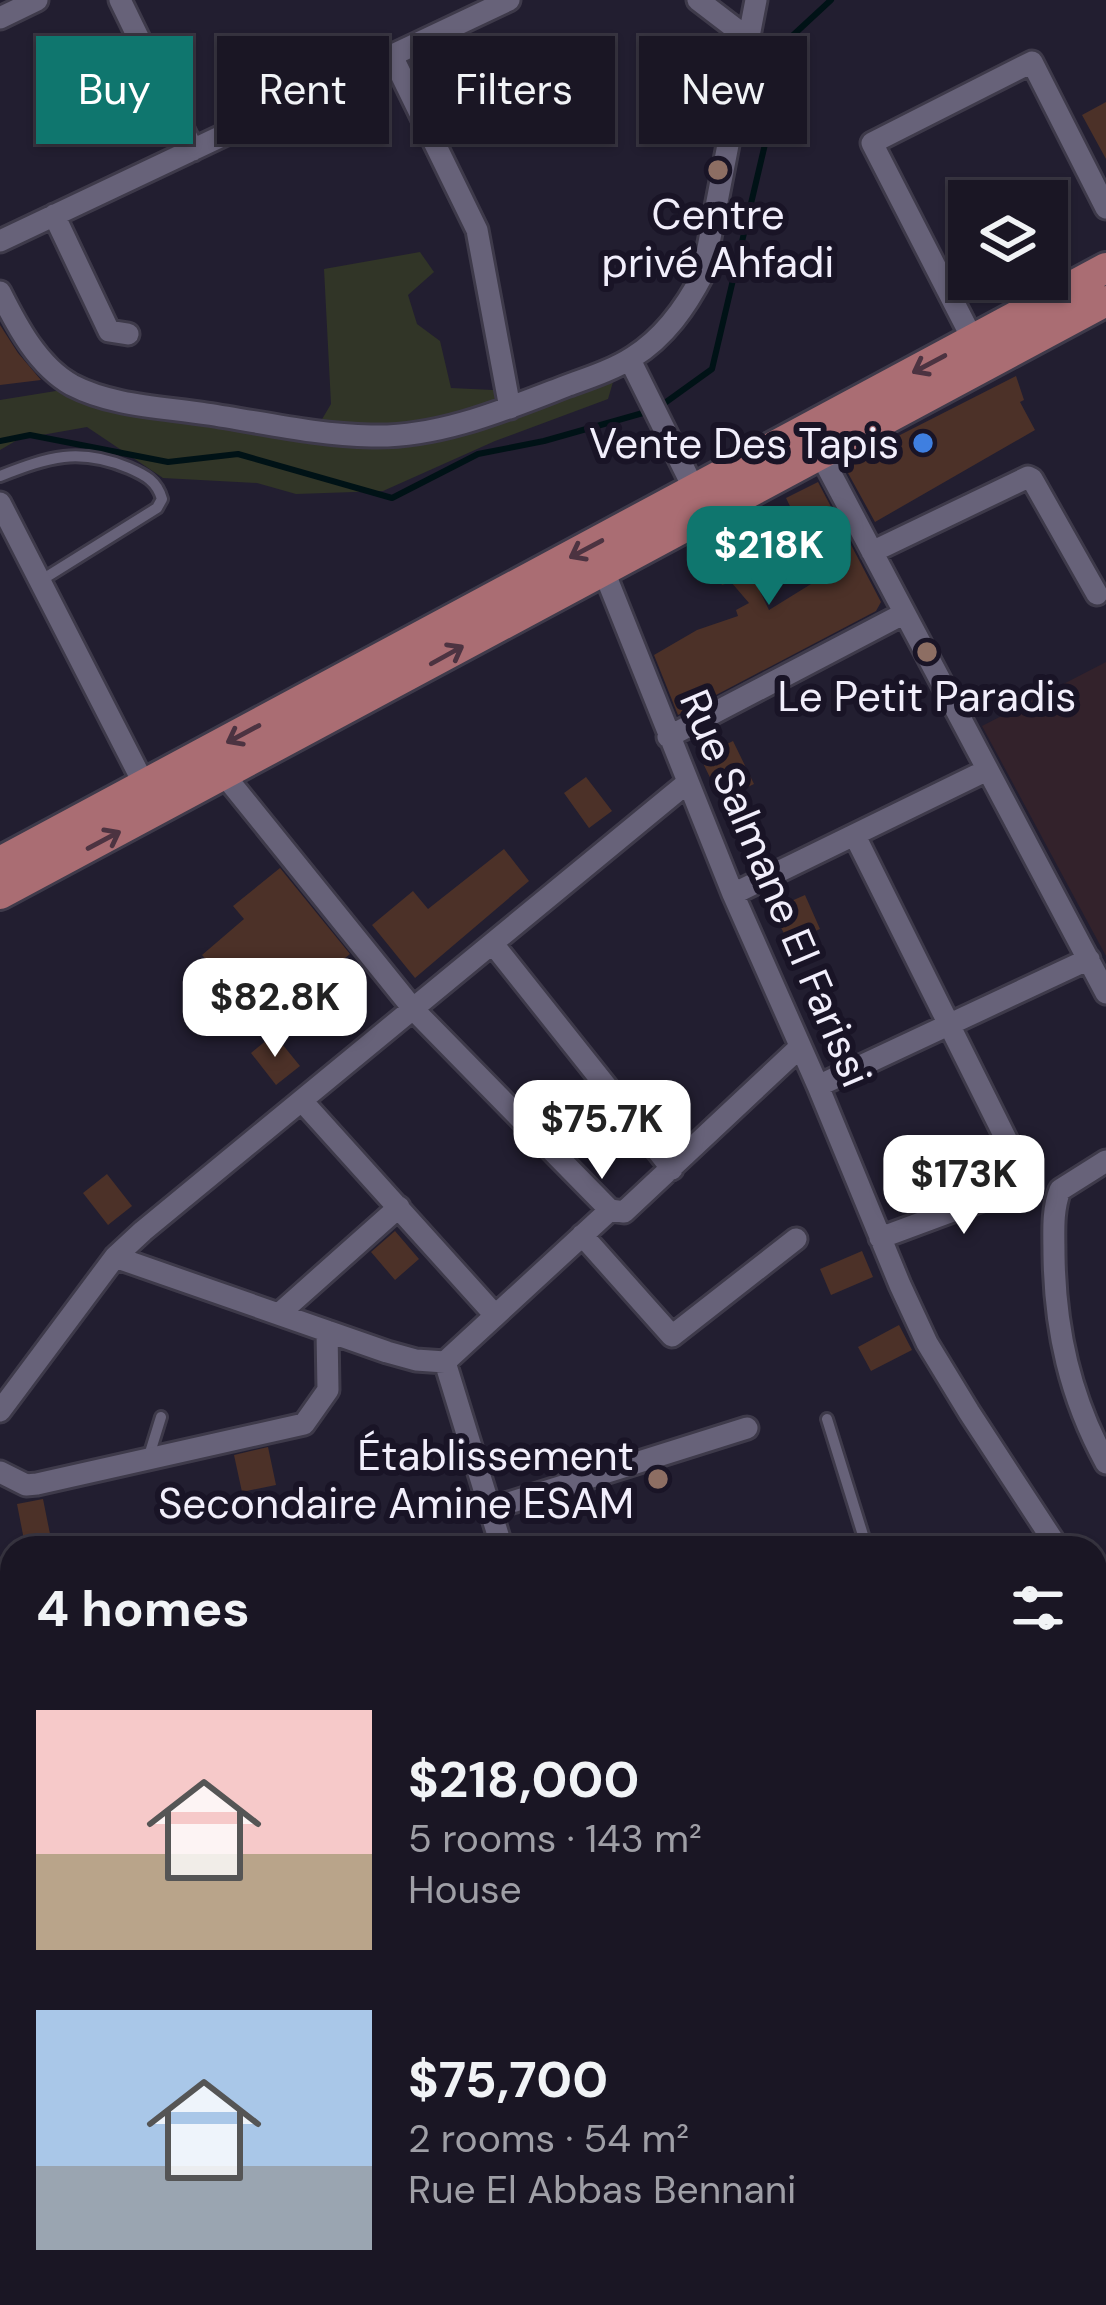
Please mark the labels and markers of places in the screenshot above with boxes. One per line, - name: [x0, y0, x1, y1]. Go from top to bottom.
- marker: Centre privé Ahfadi: [705, 157, 731, 183]
- place label: Centre privé Ahfadi: [602, 187, 834, 290]
- place label: Vente Des Tapis: [589, 416, 899, 471]
- marker: Vente Des Tapis: [910, 430, 936, 456]
- pin: $218K: [685, 506, 853, 608]
- marker: Le Petit Paradis: [914, 639, 940, 665]
- place label: Le Petit Paradis: [778, 669, 1076, 724]
- pin: $82.8K: [177, 958, 373, 1060]
- pin: $75.7K: [504, 1080, 700, 1182]
- pin: $173K: [880, 1135, 1048, 1237]
- place label: Établissement Secondaire Amine ESAM: [158, 1428, 634, 1531]
- marker: Établissement Secondaire Amine ESAM: [645, 1466, 671, 1492]

